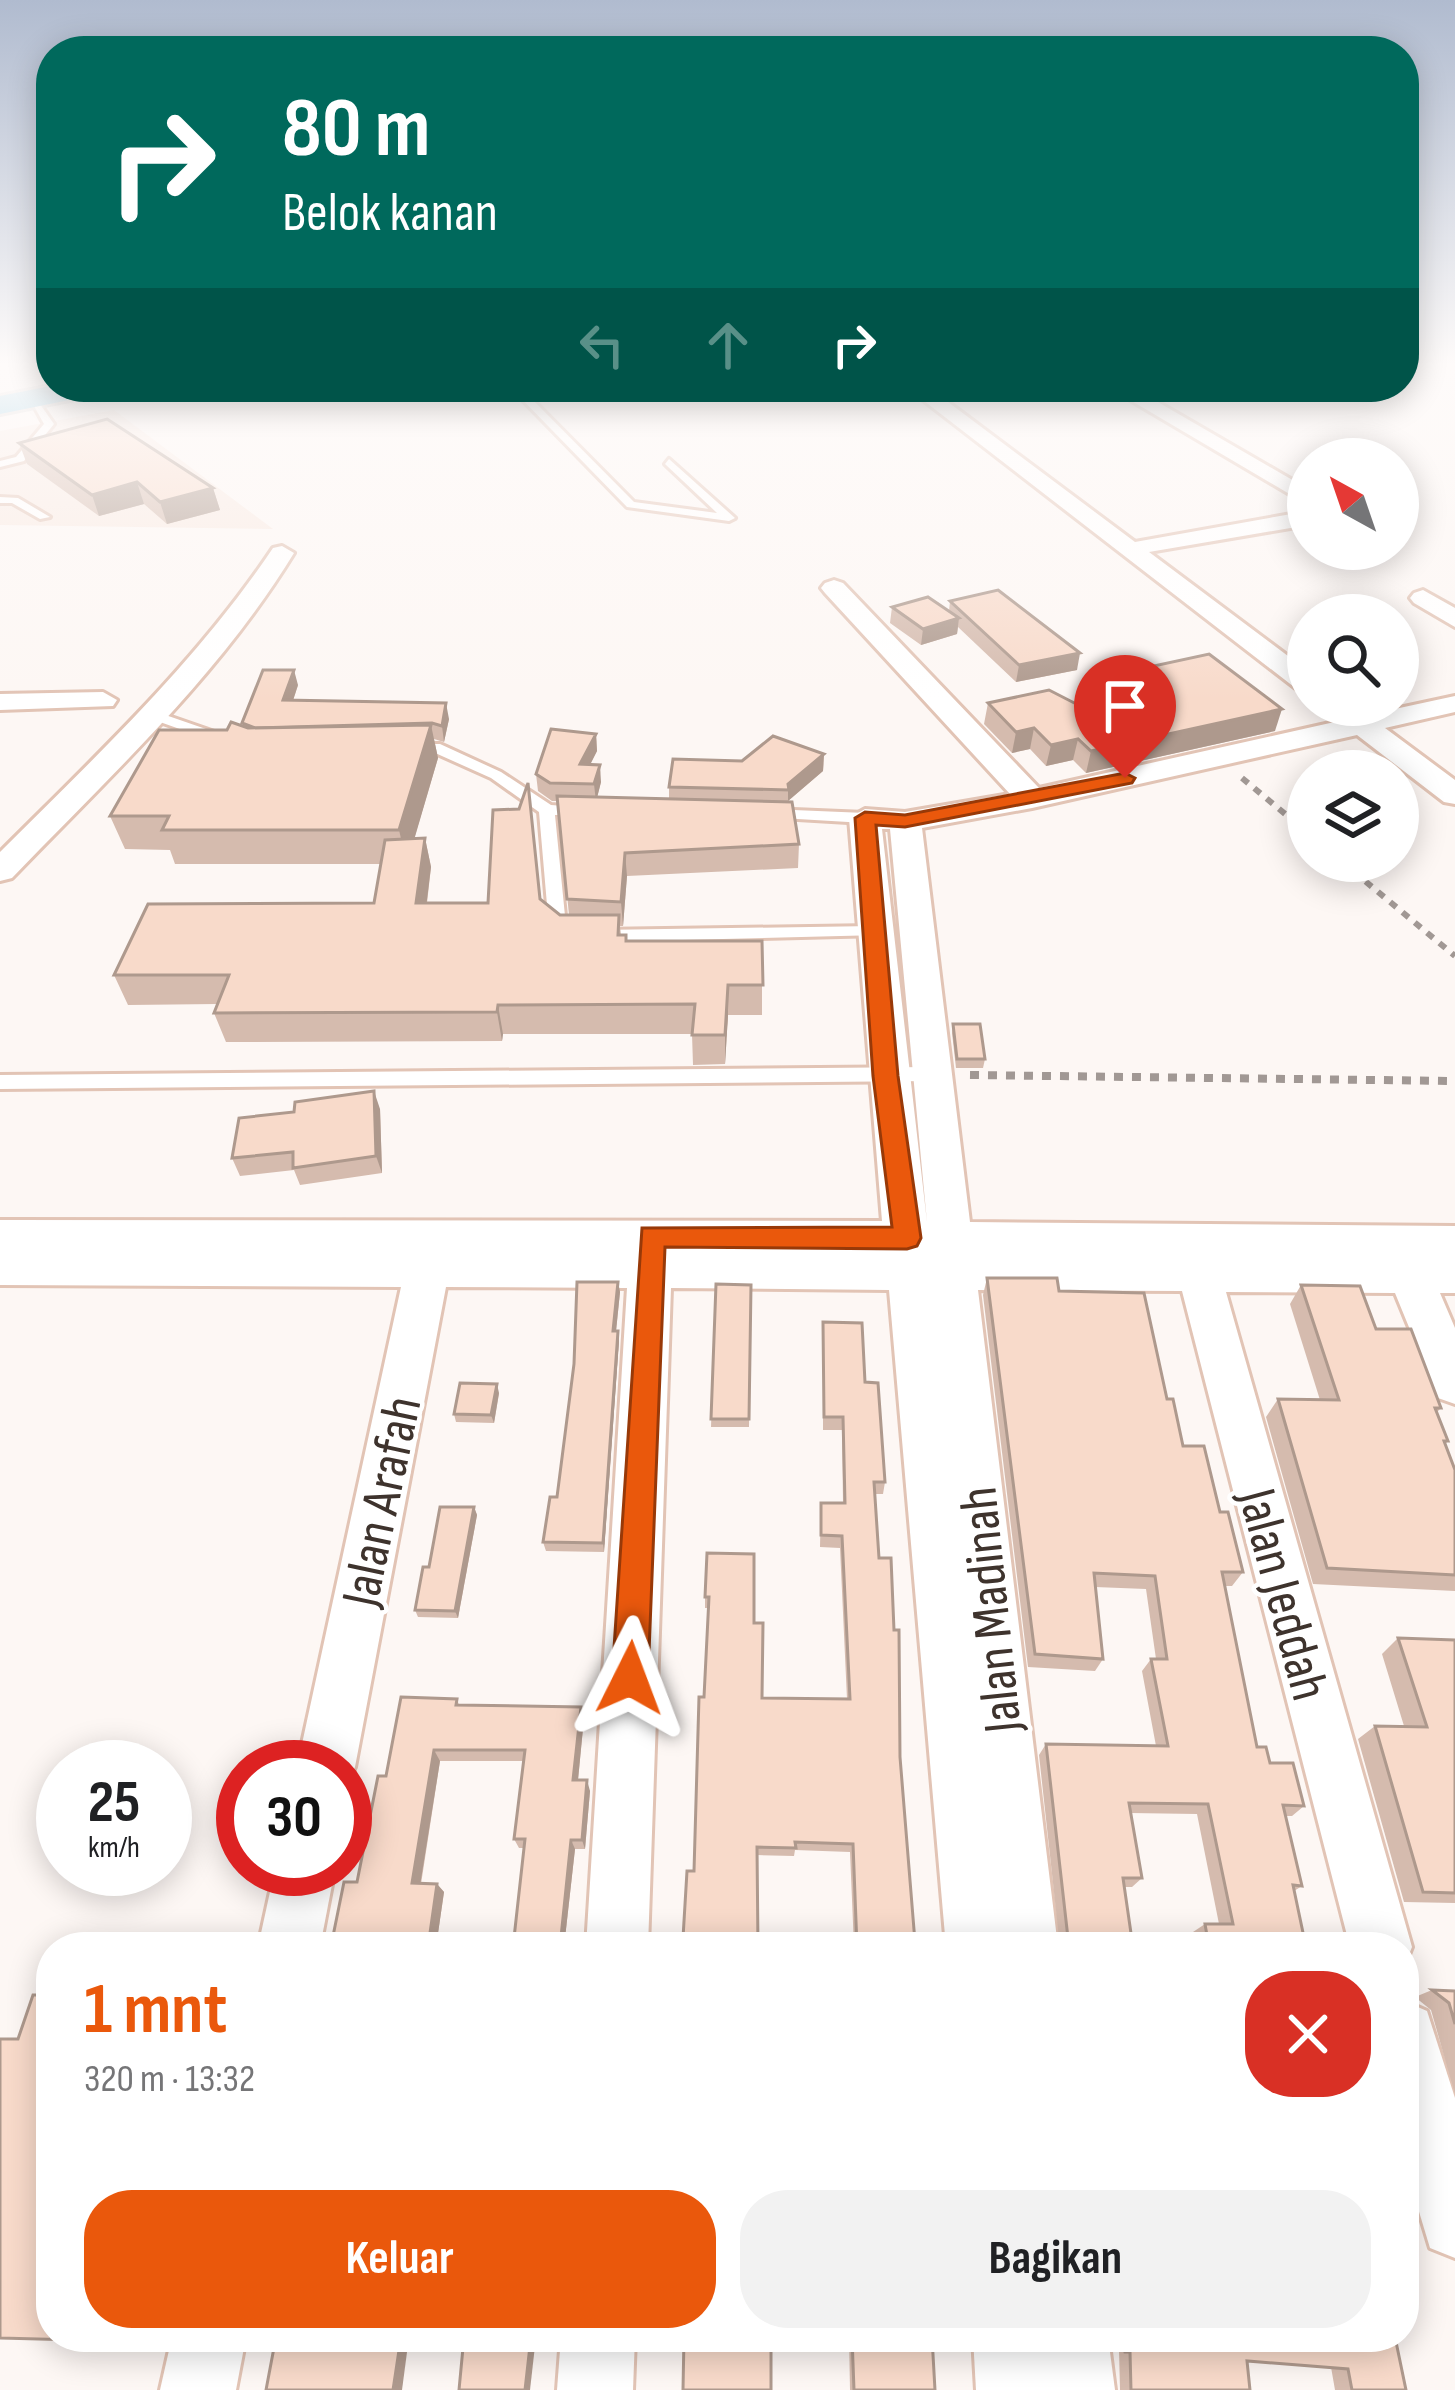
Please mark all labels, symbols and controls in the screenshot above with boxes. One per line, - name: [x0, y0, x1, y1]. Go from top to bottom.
- text: 80 m: [282, 79, 430, 180]
- icon: right: [84, 84, 240, 240]
- text: Belok kanan: [282, 181, 498, 246]
- icon: left: [569, 312, 635, 378]
- icon: ahead: [695, 312, 761, 378]
- icon: right: [821, 312, 887, 378]
- north arrow: [1287, 438, 1419, 570]
- map controls: [1287, 438, 1419, 882]
- button: search: [1287, 594, 1419, 726]
- pin: [1074, 655, 1176, 778]
- icon: arrive: [1092, 673, 1158, 739]
- button: layers: [1287, 750, 1419, 882]
- street label: Jalan Arafah: [328, 1391, 436, 1613]
- street label: Jalan Jeddah: [1223, 1481, 1342, 1707]
- street label: Jalan Madinah: [946, 1484, 1037, 1737]
- position arrow: [567, 1615, 693, 1741]
- speed limit sign: 30: [216, 1740, 372, 1896]
- text: 25: [88, 1767, 140, 1839]
- text: km/h: [88, 1830, 140, 1866]
- text: 1 mnt: [84, 1967, 227, 2054]
- button: close: [1245, 1971, 1371, 2097]
- text: 320 m · 13:32: [84, 2056, 255, 2103]
- button: Keluar: [84, 2190, 716, 2328]
- button: Bagikan: [740, 2190, 1371, 2328]

